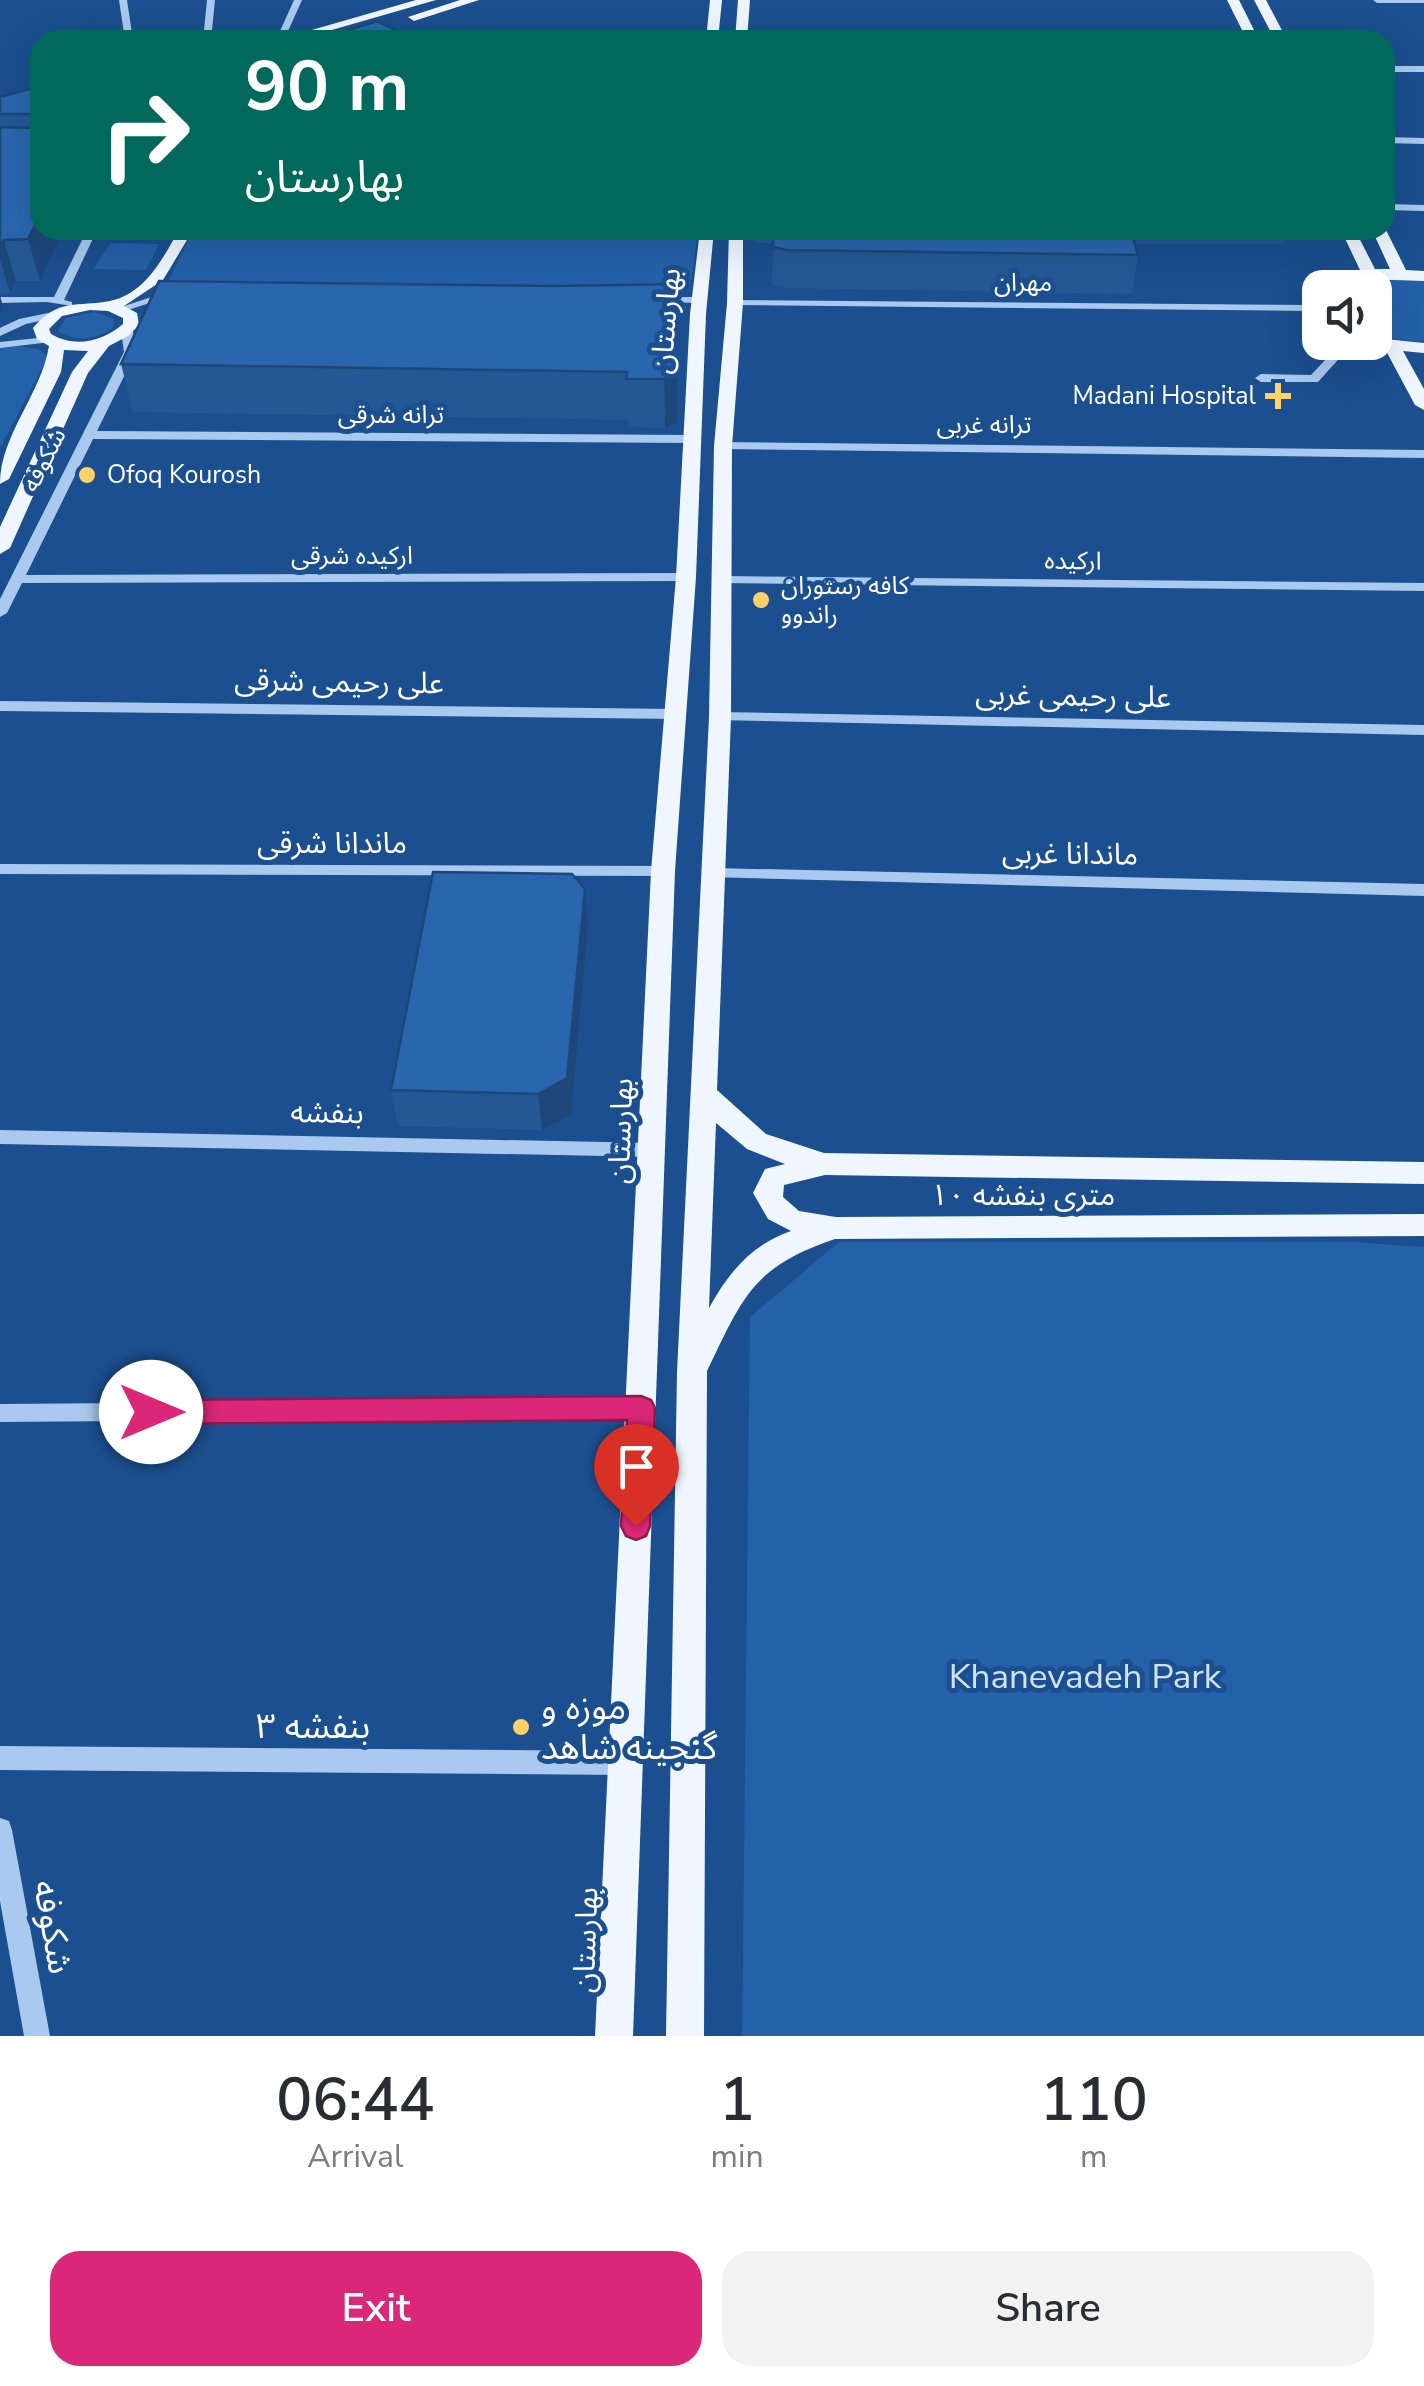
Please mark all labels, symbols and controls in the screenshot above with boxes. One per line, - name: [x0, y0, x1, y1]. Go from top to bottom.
- text: 90 m: [245, 39, 409, 135]
- icon: right: [80, 70, 210, 200]
- text: بهارستان: [245, 147, 404, 208]
- street label: بهارستان: [641, 266, 691, 376]
- street label: مهران: [994, 266, 1052, 300]
- map controls: [1302, 270, 1392, 360]
- button: sound: [1302, 270, 1392, 360]
- place label: Madani Hospital: [1072, 379, 1257, 413]
- marker: Madani Hospital: [1265, 383, 1291, 409]
- street label: ترانه شرقی: [338, 398, 444, 432]
- street label: ترانه غربی: [937, 408, 1031, 442]
- street label: شکوفه: [14, 422, 74, 498]
- place label: Ofoq Kourosh: [107, 458, 261, 492]
- marker: Ofoq Kourosh: [76, 464, 98, 486]
- street label: ارکیده شرقی: [291, 539, 413, 573]
- street label: ارکیده: [1044, 544, 1102, 578]
- place label: کافه رستوران راندوو: [781, 569, 910, 632]
- marker: کافه رستوران راندوو: [750, 589, 772, 611]
- street label: علی رحیمی شرقی: [234, 660, 444, 704]
- street label: علی رحیمی غربی: [975, 674, 1171, 718]
- street label: ماندانا شرقی: [257, 823, 407, 864]
- street label: ماندانا غربی: [1001, 832, 1139, 876]
- street label: بهارستان: [599, 1077, 643, 1185]
- street label: بنفشه: [290, 1092, 364, 1134]
- street label: ۱۰ متری بنفشه: [931, 1175, 1115, 1216]
- position arrow: [99, 1360, 203, 1464]
- pin: [594, 1424, 679, 1527]
- icon: arrive: [609, 1439, 664, 1494]
- park label: Khanevadeh Park: [949, 1653, 1222, 1700]
- place label: موزه و گنجینه شاهد: [541, 1684, 718, 1771]
- street label: بنفشه ۳: [256, 1703, 370, 1750]
- marker: موزه و گنجینه شاهد: [510, 1716, 532, 1738]
- street label: شکوفه: [22, 1876, 84, 1978]
- street label: بهارستان: [564, 1886, 608, 1994]
- text: 06:44: [276, 2059, 434, 2141]
- text: 1: [719, 2059, 755, 2141]
- text: 110: [1040, 2059, 1148, 2141]
- text: Arrival: [307, 2135, 403, 2178]
- text: min: [711, 2135, 764, 2178]
- text: m: [1080, 2135, 1108, 2178]
- button: Exit: [50, 2251, 702, 2366]
- button: Share: [722, 2251, 1374, 2366]

